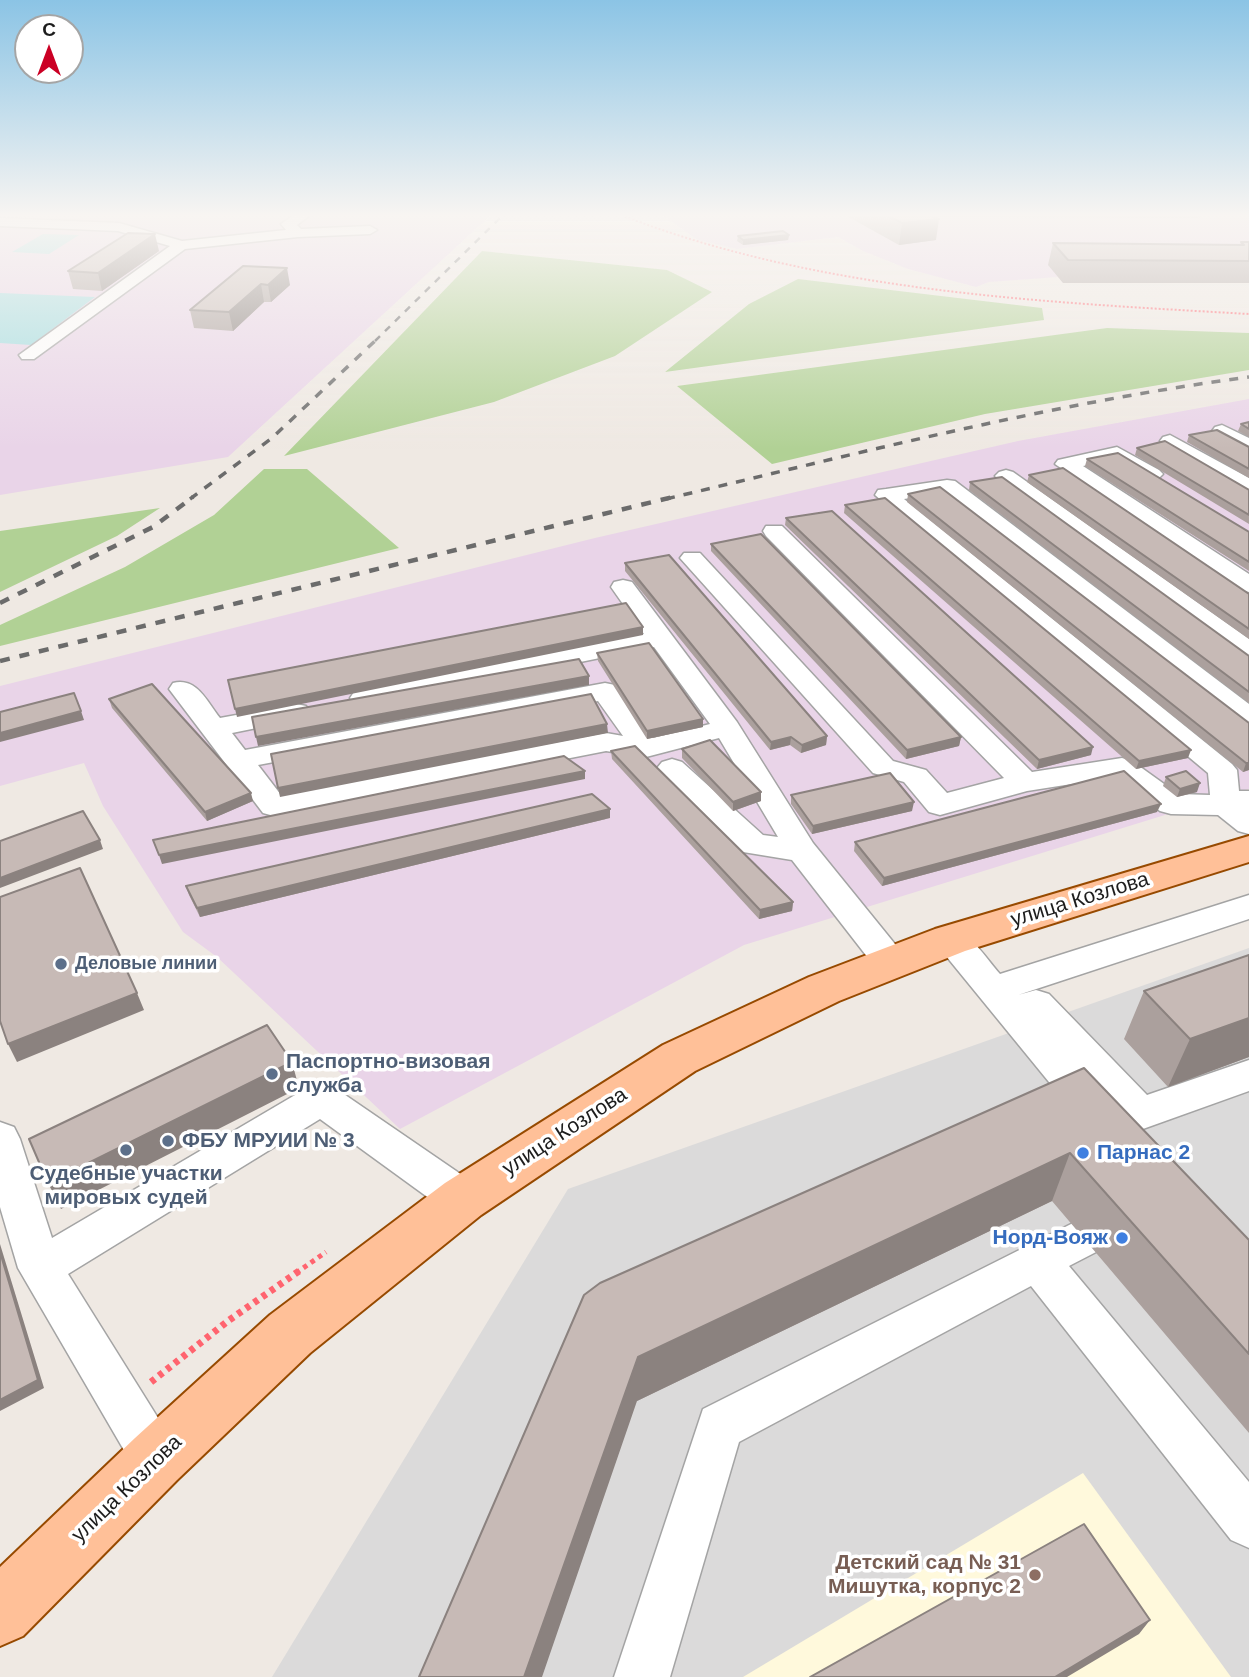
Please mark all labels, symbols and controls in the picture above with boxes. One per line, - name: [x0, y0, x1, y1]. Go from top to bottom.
- north arrow: [14, 14, 84, 84]
- text: С: [42, 19, 56, 40]
- street label: улица Козлова: [1008, 867, 1152, 933]
- place label: Деловые линии: [75, 953, 217, 975]
- marker: Деловые линии: [53, 956, 69, 972]
- place label: Паспортно-визовая служба: [286, 1049, 490, 1099]
- marker: Паспортно-визовая служба: [264, 1066, 280, 1082]
- street label: улица Козлова: [498, 1082, 632, 1182]
- place label: ФБУ МРУИИ № 3: [182, 1128, 355, 1154]
- marker: ФБУ МРУИИ № 3: [160, 1133, 176, 1149]
- place label: Парнас 2: [1097, 1140, 1190, 1166]
- marker: Судебные участки мировых судей: [118, 1142, 134, 1158]
- marker: Парнас 2: [1075, 1145, 1091, 1161]
- place label: Судебные участки мировых судей: [29, 1161, 223, 1211]
- place label: Норд-Вояж: [993, 1225, 1108, 1251]
- marker: Норд-Вояж: [1114, 1230, 1130, 1246]
- street label: улица Козлова: [67, 1430, 187, 1548]
- place label: Детский сад № 31 Мишутка, корпус 2: [828, 1550, 1021, 1600]
- marker: Детский сад № 31 Мишутка, корпус 2: [1027, 1567, 1043, 1583]

